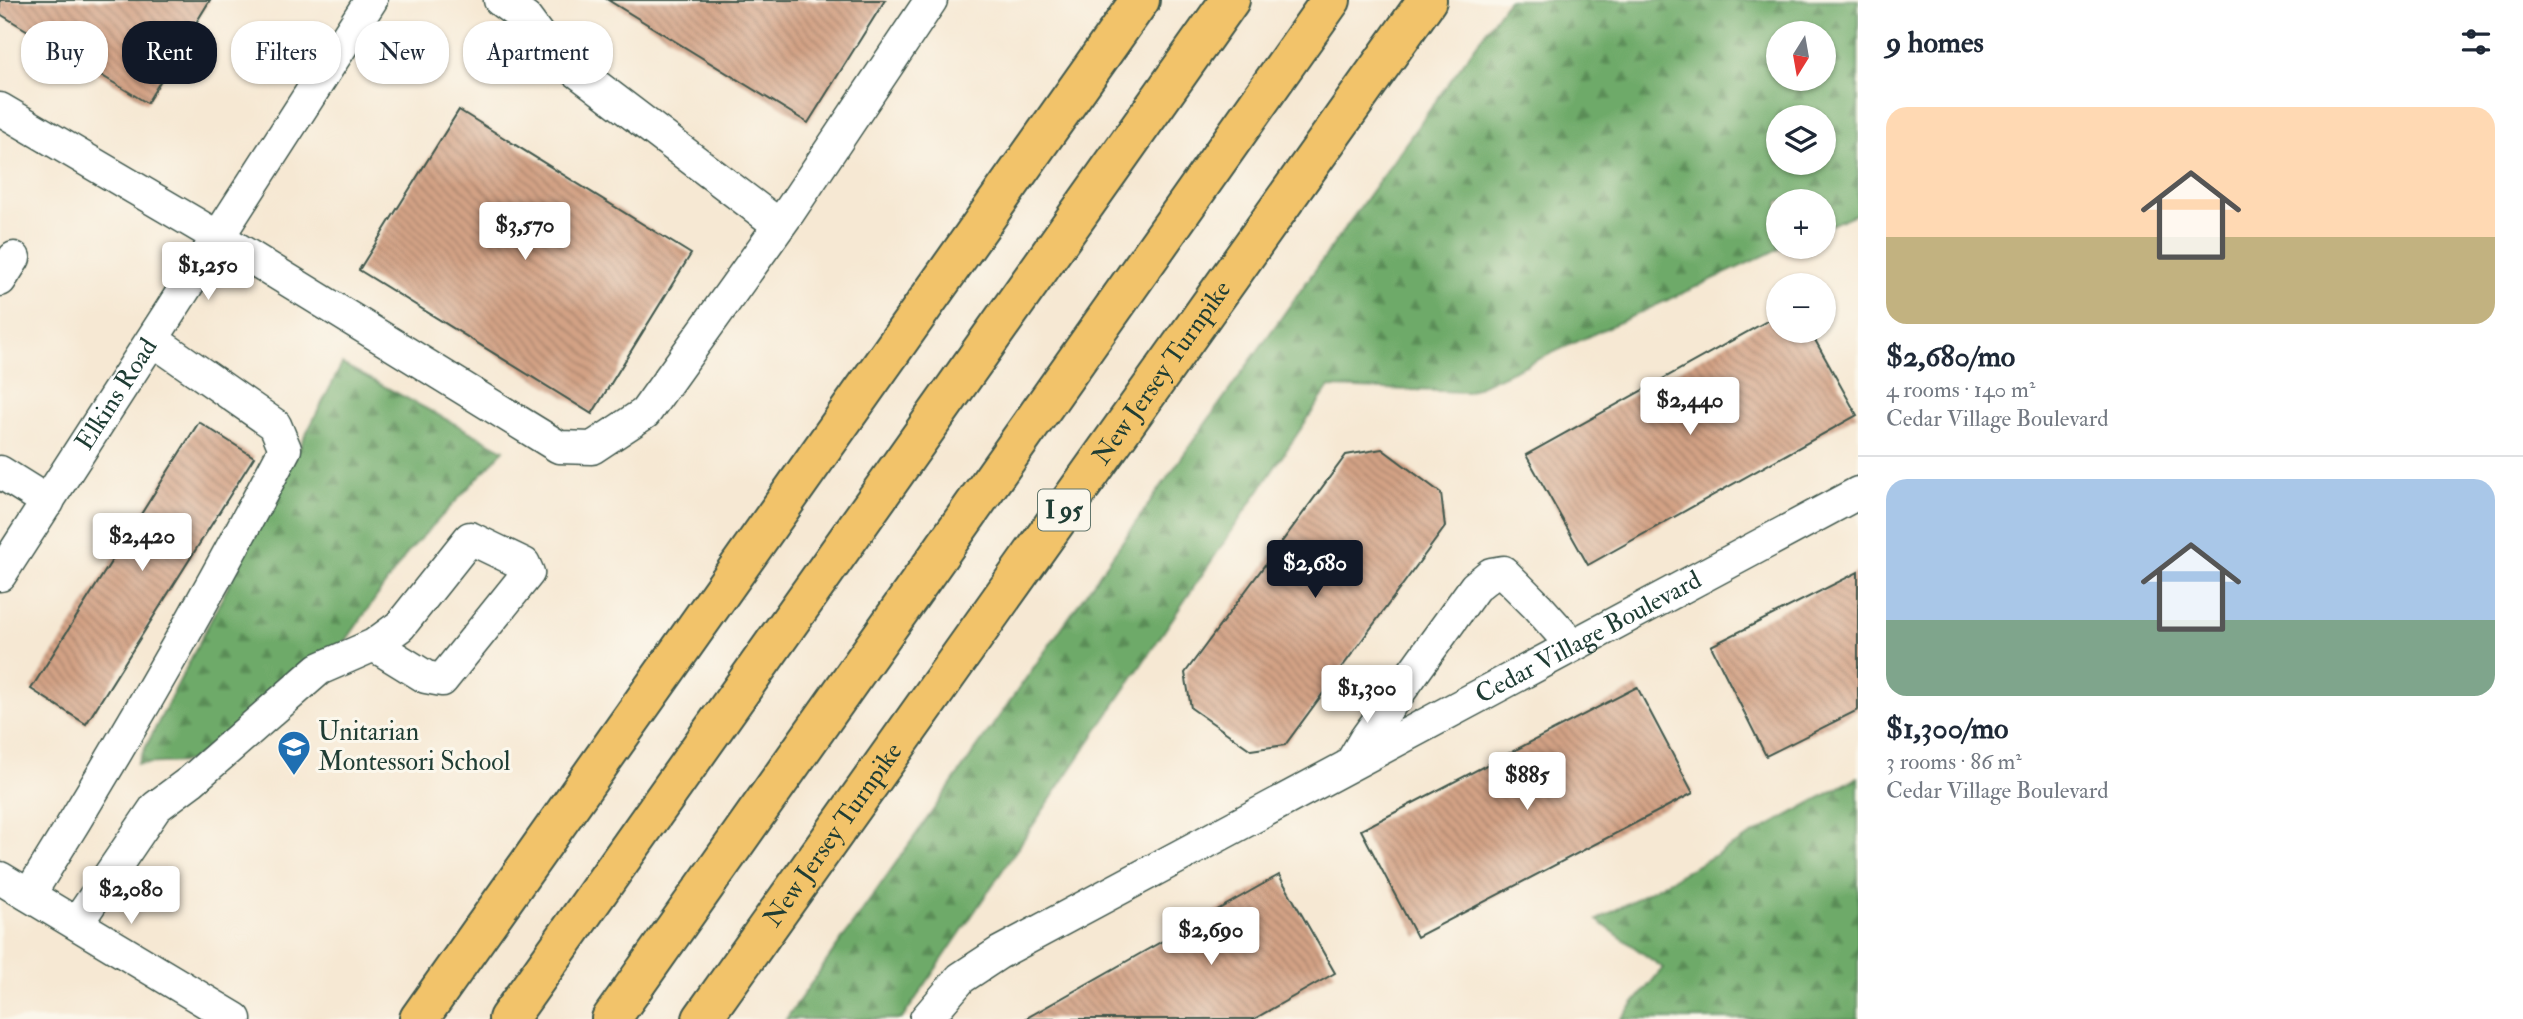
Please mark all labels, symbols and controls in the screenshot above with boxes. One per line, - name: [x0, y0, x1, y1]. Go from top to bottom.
- chip: Buy: [21, 21, 108, 84]
- chip: Rent: [122, 21, 217, 84]
- chip: Filters: [231, 21, 341, 84]
- chip: New: [355, 21, 449, 84]
- chip: Apartment: [463, 21, 613, 84]
- north arrow: [1766, 21, 1836, 91]
- map controls: [1766, 21, 1836, 343]
- icon: filters: [2457, 23, 2495, 61]
- text: 9 homes: [1886, 24, 1984, 61]
- button: layers: [1766, 105, 1836, 175]
- icon: home: [2128, 152, 2254, 278]
- button: +: [1766, 189, 1836, 259]
- pin: $3,570: [468, 202, 582, 262]
- text: $3,570: [495, 210, 555, 239]
- pin: $1,250: [151, 243, 265, 302]
- text: $1,250: [178, 250, 238, 279]
- button: −: [1766, 273, 1836, 343]
- street label: New Jersey Turnpike: [1085, 274, 1238, 471]
- street label: Elkins Road: [69, 332, 165, 456]
- text: $2,680/mo: [1886, 338, 2015, 375]
- text: 4 rooms · 140 m²: [1886, 375, 2035, 404]
- pin: $2,440: [1633, 378, 1747, 437]
- text: $2,440: [1656, 385, 1724, 414]
- text: Cedar Village Boulevard: [1886, 404, 2108, 433]
- road number: I 95: [1038, 490, 1090, 530]
- pin: $2,420: [85, 514, 199, 573]
- text: $2,420: [109, 521, 175, 550]
- icon: home: [2128, 524, 2254, 650]
- pin: $2,680: [1258, 540, 1372, 600]
- text: $2,680: [1283, 548, 1347, 577]
- street label: Cedar Village Boulevard: [1470, 564, 1707, 711]
- pin: $1,300: [1310, 666, 1424, 725]
- text: $1,300: [1337, 673, 1397, 702]
- text: $1,300/mo: [1886, 710, 2009, 747]
- place label: Unitarian Montessori School: [318, 716, 511, 778]
- school or university icon: Unitarian Montessori School: [275, 728, 313, 777]
- street label: New Jersey Turnpike: [757, 736, 909, 933]
- text: 3 rooms · 86 m²: [1886, 747, 2022, 776]
- pin: $885: [1486, 752, 1568, 812]
- text: $885: [1505, 760, 1549, 789]
- text: Cedar Village Boulevard: [1886, 776, 2108, 805]
- pin: $2,080: [74, 866, 188, 926]
- text: $2,080: [99, 874, 163, 903]
- pin: $2,690: [1154, 908, 1268, 967]
- text: $2,690: [1178, 915, 1244, 944]

